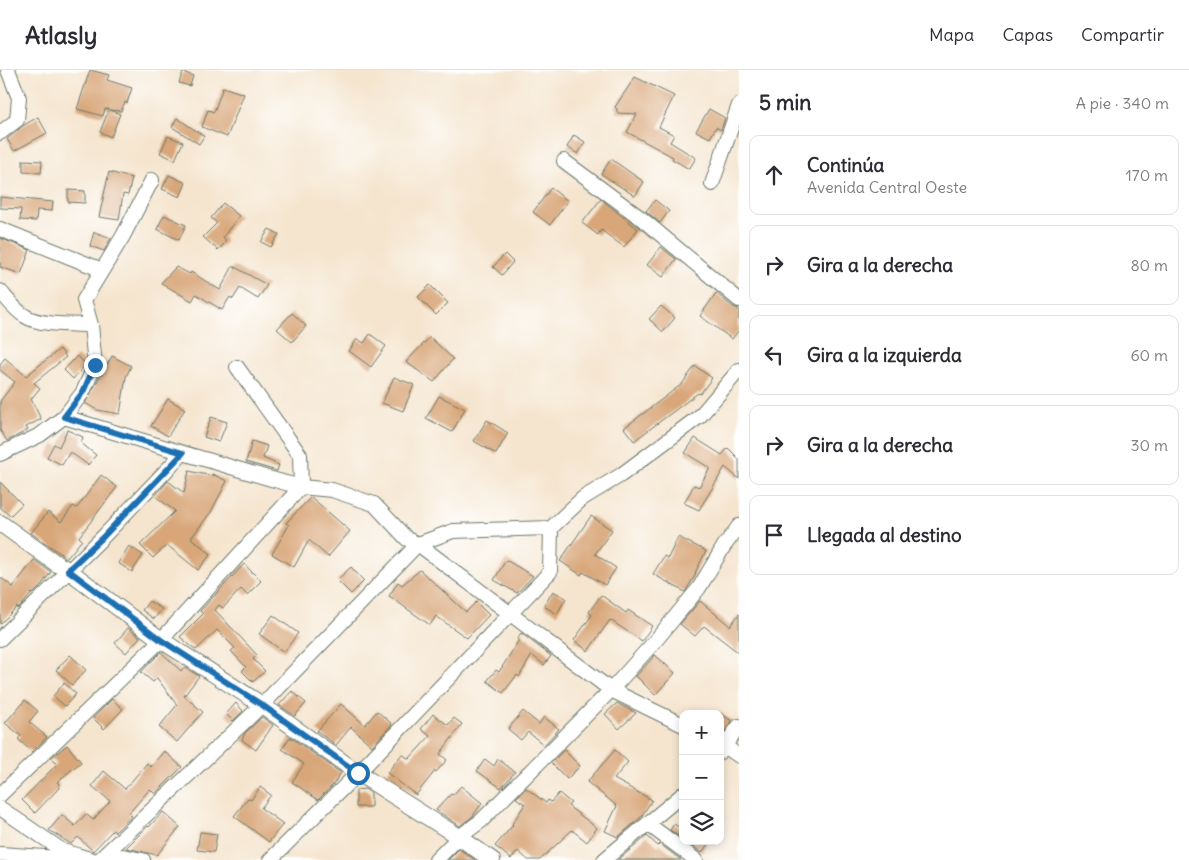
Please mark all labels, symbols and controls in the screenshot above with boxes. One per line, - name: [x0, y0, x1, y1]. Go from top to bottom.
- text: Atlasly: [25, 20, 97, 50]
- text: Mapa: [929, 23, 974, 46]
- text: Capas: [1002, 23, 1053, 46]
- text: Compartir: [1081, 23, 1164, 46]
- text: 5 min: [759, 89, 811, 116]
- text: A pie · 340 m: [1076, 93, 1169, 113]
- text: Continúa: [807, 153, 884, 177]
- icon: ahead: [760, 161, 788, 189]
- text: 170 m: [1125, 165, 1168, 185]
- text: Avenida Central Oeste: [807, 177, 967, 197]
- icon: right: [760, 251, 788, 279]
- text: Gira a la derecha: [807, 253, 953, 277]
- text: 80 m: [1130, 255, 1168, 275]
- icon: left: [760, 341, 788, 369]
- text: Gira a la izquierda: [807, 343, 962, 367]
- text: 60 m: [1130, 345, 1168, 365]
- route end: [84, 354, 107, 377]
- icon: right: [760, 431, 788, 459]
- text: Gira a la derecha: [807, 433, 953, 457]
- text: 30 m: [1131, 435, 1168, 455]
- icon: arrive: [760, 521, 788, 549]
- text: Llegada al destino: [807, 523, 962, 547]
- map controls: [679, 710, 724, 845]
- button: +: [679, 710, 724, 755]
- button: −: [679, 755, 724, 800]
- route start: [347, 762, 370, 785]
- button: layers: [679, 800, 724, 845]

